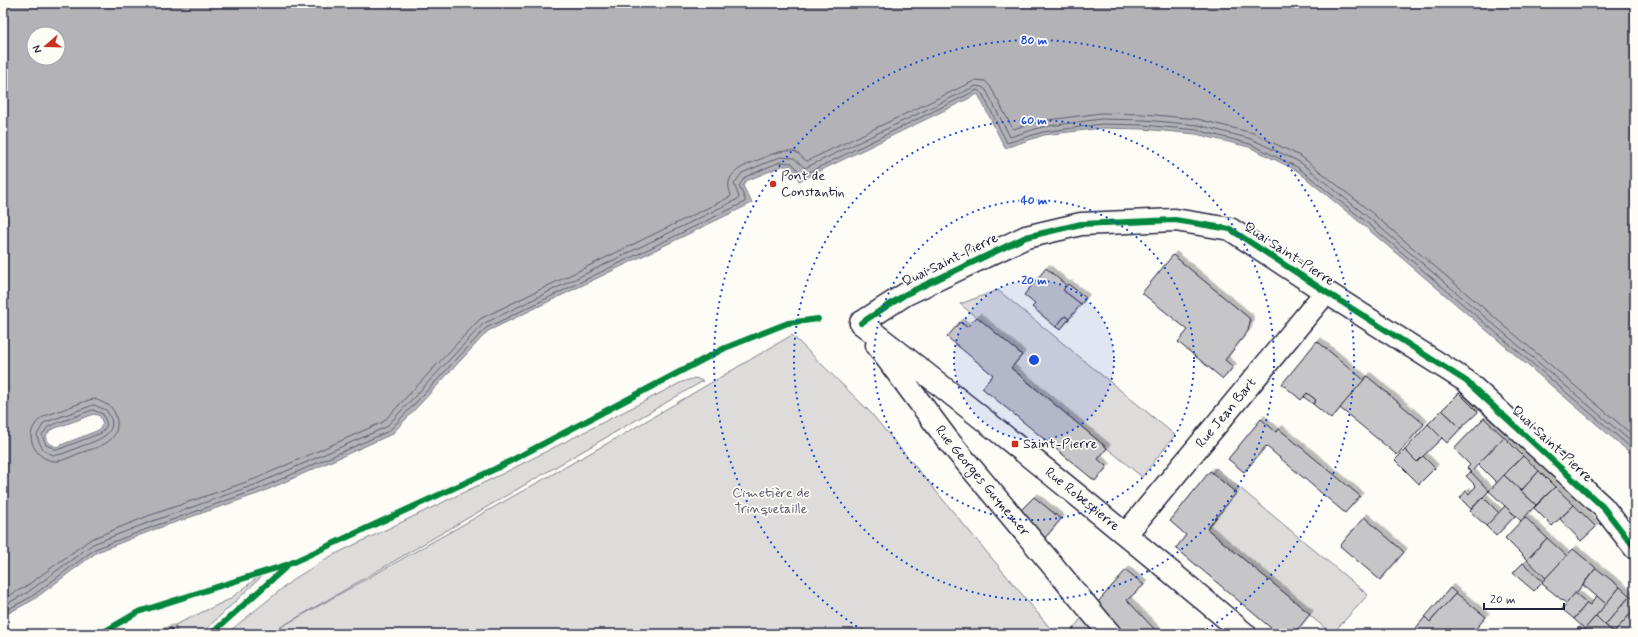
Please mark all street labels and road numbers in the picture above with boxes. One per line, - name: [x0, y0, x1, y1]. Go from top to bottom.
- street label: Quai Saint-Pierre: [1240, 218, 1338, 290]
- street label: Quai Saint-Pierre: [899, 229, 1001, 291]
- street label: Rue Jean Bart: [1192, 374, 1260, 452]
- street label: Quai Saint-Pierre: [1508, 402, 1597, 487]
- street label: Rue Georges Guynemer: [931, 422, 1034, 541]
- street label: Rue Robespierre: [1041, 463, 1124, 536]

